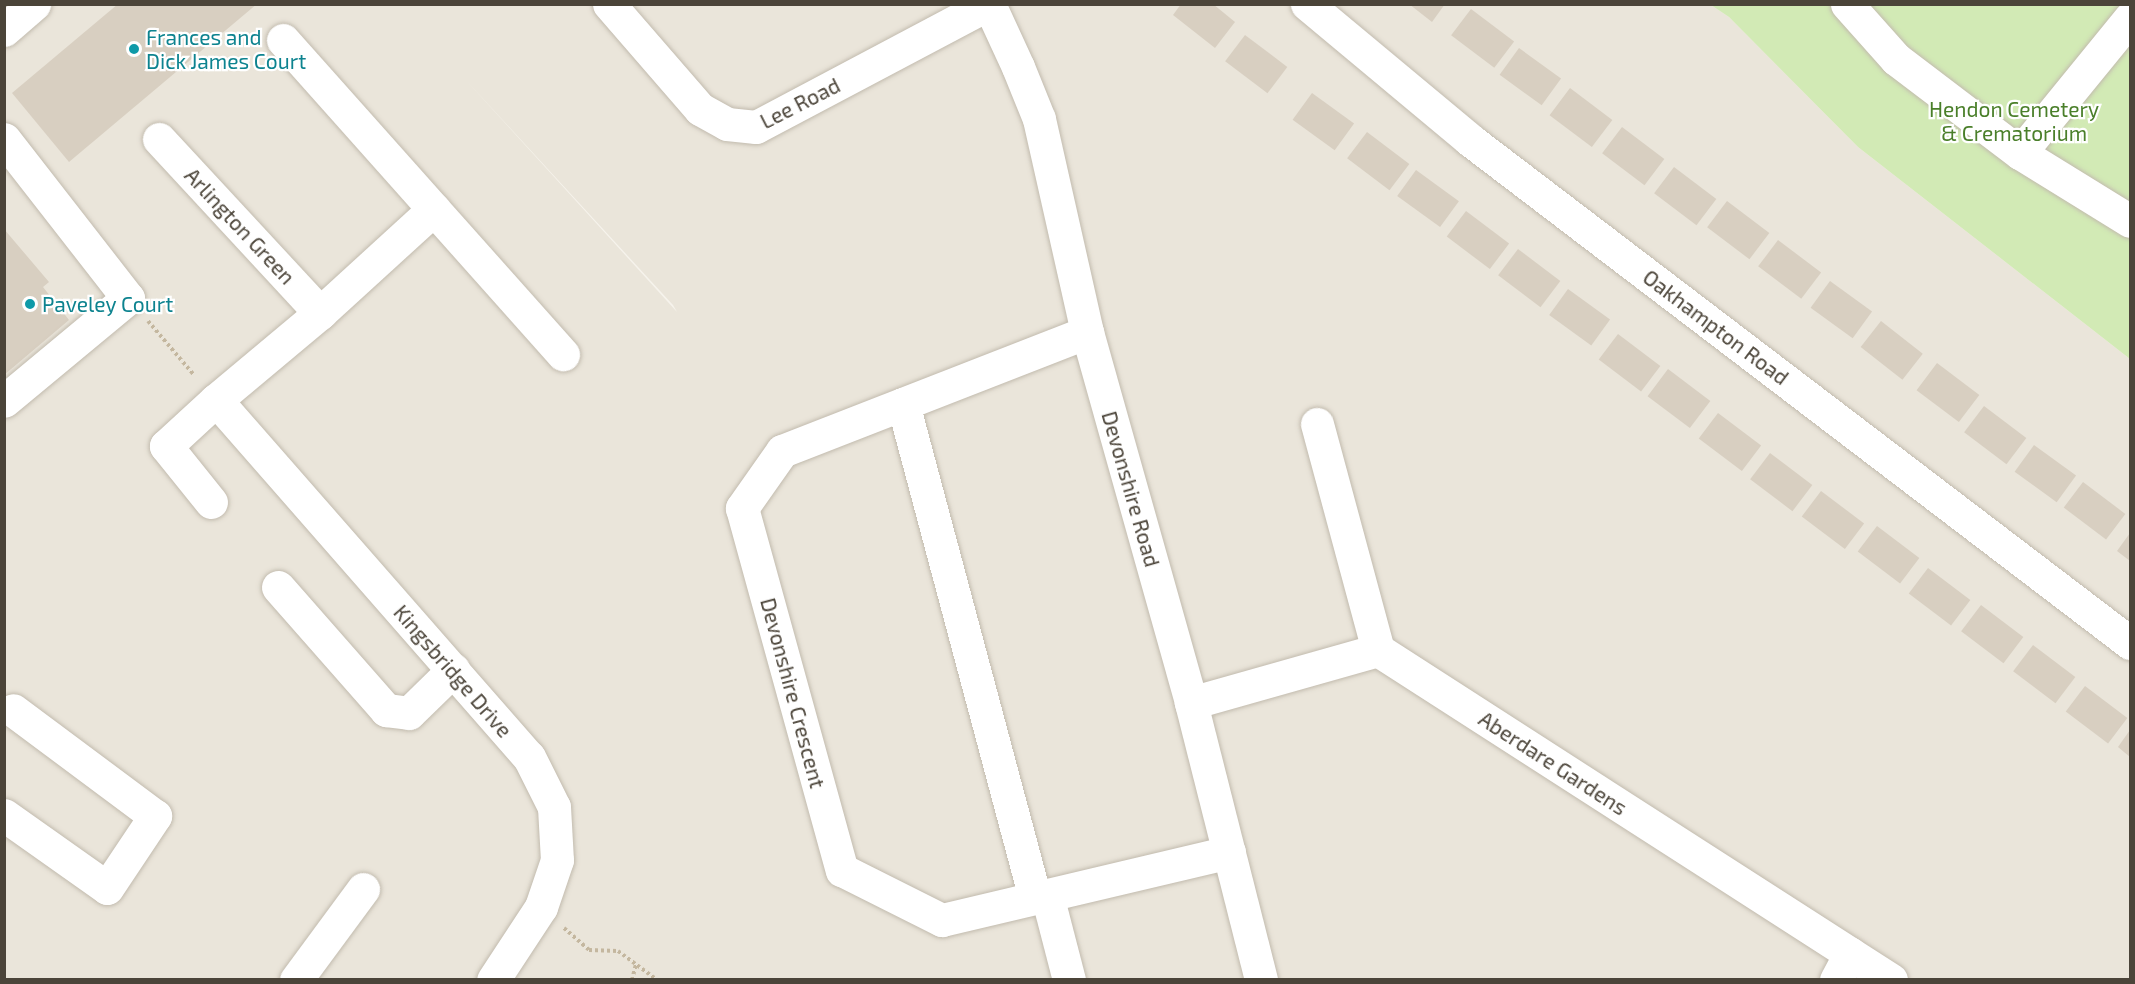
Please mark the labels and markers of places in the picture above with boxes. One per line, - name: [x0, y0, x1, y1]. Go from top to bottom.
- place label: Frances and Dick James Court: [146, 24, 307, 74]
- marker: Frances and Dick James Court: [127, 42, 141, 56]
- place label: Paveley Court: [42, 291, 174, 317]
- marker: Paveley Court: [23, 297, 37, 311]

